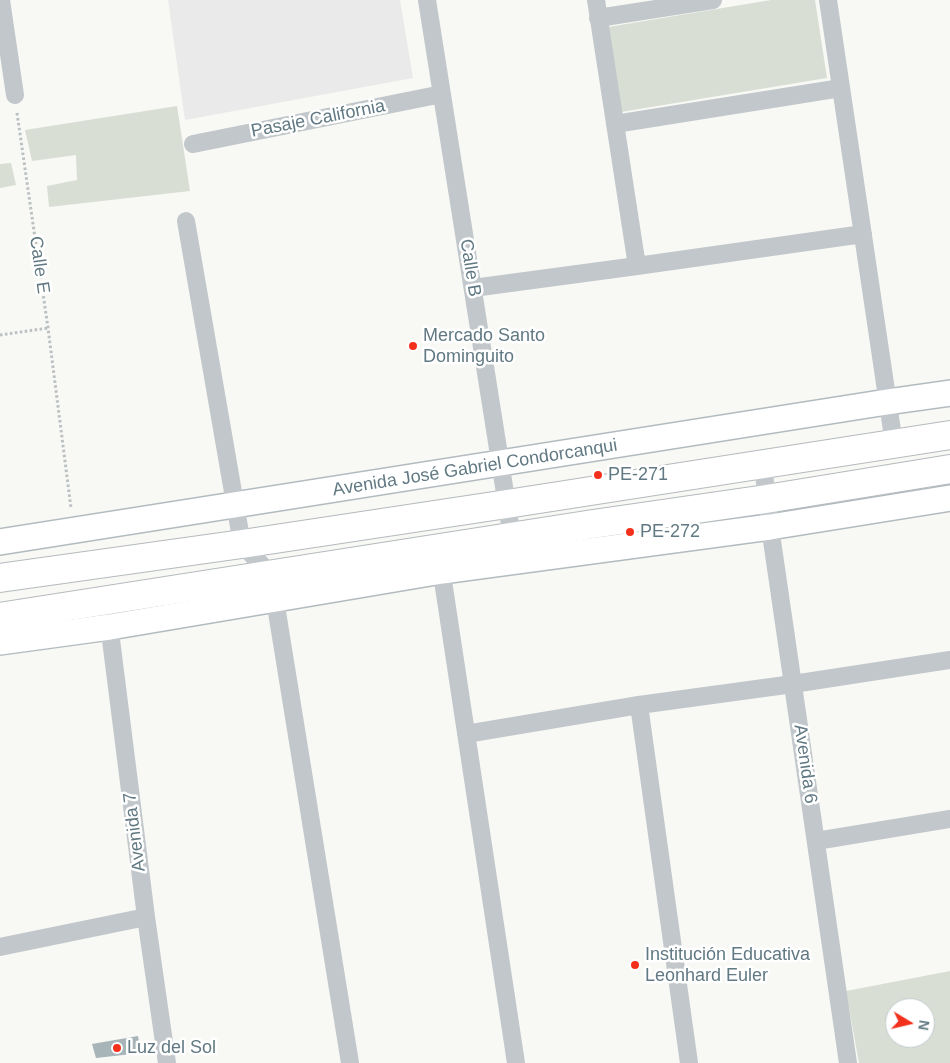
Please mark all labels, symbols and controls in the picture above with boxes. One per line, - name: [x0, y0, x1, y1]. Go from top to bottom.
- street label: Pasaje California: [249, 95, 387, 143]
- street label: Calle E: [24, 235, 54, 295]
- street label: Calle B: [455, 238, 485, 298]
- place label: Mercado Santo Dominguito: [423, 325, 545, 368]
- marker: Mercado Santo Dominguito: [407, 340, 419, 352]
- street label: Avenida José Gabriel Condorcanqui: [331, 435, 619, 501]
- place label: PE-271: [608, 464, 668, 486]
- marker: PE-271: [592, 469, 604, 481]
- place label: PE-272: [640, 521, 700, 543]
- marker: PE-272: [624, 526, 636, 538]
- street label: Avenida 6: [789, 723, 821, 805]
- street label: Avenida 7: [119, 791, 151, 873]
- place label: Institución Educativa Leonhard Euler: [645, 944, 810, 986]
- marker: Institución Educativa Leonhard Euler: [629, 959, 641, 971]
- north arrow: [885, 998, 935, 1048]
- text: N: [915, 1019, 933, 1031]
- place label: Luz del Sol: [127, 1037, 216, 1059]
- marker: Luz del Sol: [111, 1042, 123, 1054]

